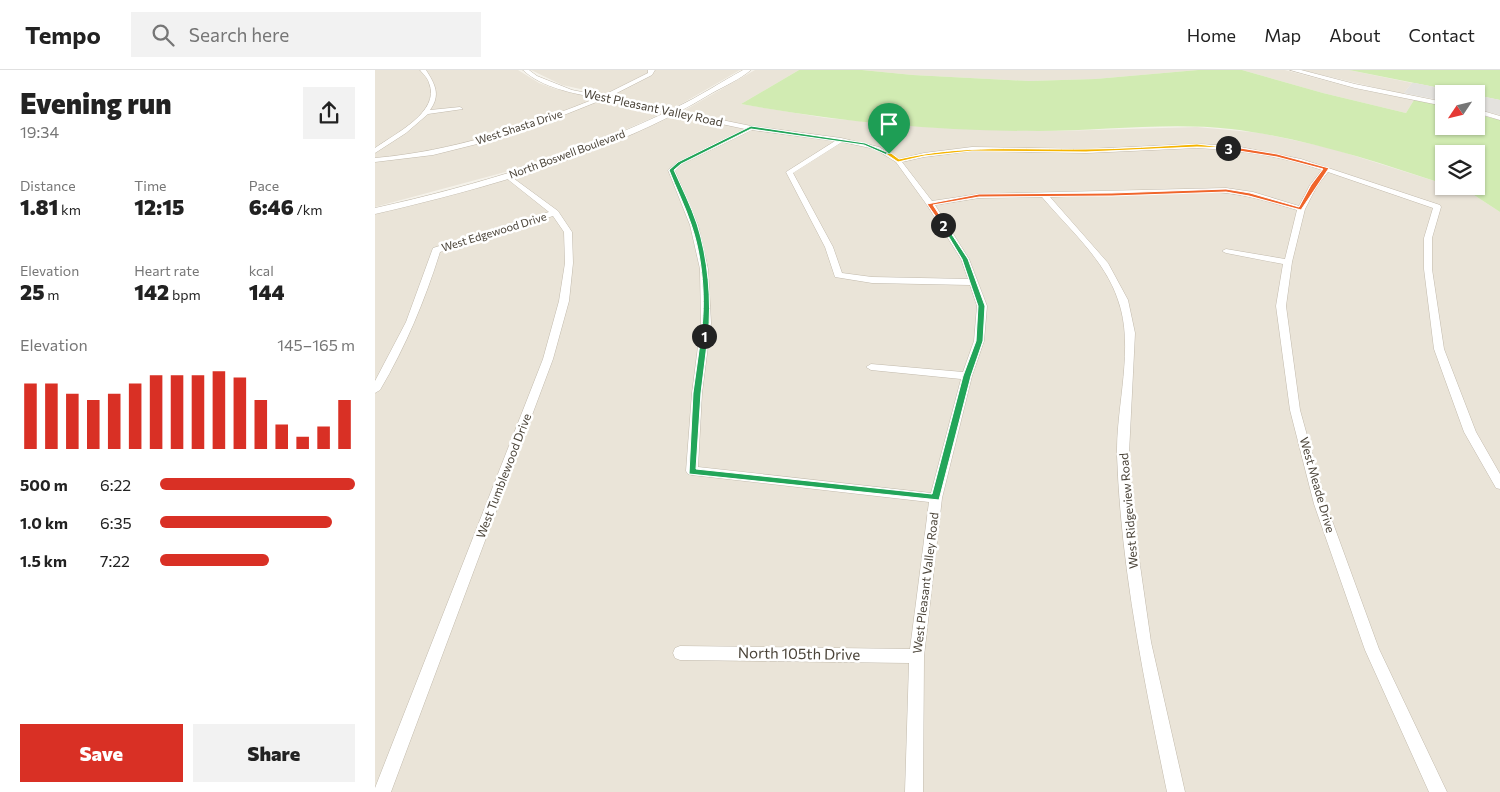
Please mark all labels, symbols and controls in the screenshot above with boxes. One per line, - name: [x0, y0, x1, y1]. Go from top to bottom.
- search box: [131, 12, 481, 57]
- text: Tempo: [25, 20, 101, 49]
- icon: search: [149, 21, 177, 49]
- text: Search here: [189, 23, 289, 46]
- text: Home: [1187, 24, 1236, 46]
- text: Map: [1264, 24, 1301, 46]
- text: About: [1329, 24, 1381, 46]
- text: Contact: [1409, 24, 1475, 46]
- street label: West Pleasant Valley Road: [582, 85, 724, 129]
- north arrow: [1435, 85, 1485, 135]
- map controls: [1435, 85, 1485, 195]
- text: Evening run: [20, 86, 172, 120]
- button: share: [303, 87, 355, 139]
- pin: [868, 103, 910, 154]
- street label: West Shasta Drive: [474, 106, 564, 147]
- icon: arrive: [875, 110, 903, 138]
- text: 19:34: [20, 122, 59, 141]
- street label: North Boswell Boulevard: [507, 126, 627, 181]
- pin: 3: [1215, 136, 1241, 160]
- text: 3: [1224, 140, 1233, 157]
- button: layers: [1435, 145, 1485, 195]
- text: Distance: [20, 177, 76, 194]
- text: Time: [134, 177, 167, 194]
- text: Pace: [249, 177, 279, 194]
- text: 1.81: [20, 194, 58, 219]
- text: 12:15: [134, 194, 184, 219]
- text: 6:46: [249, 194, 294, 219]
- text: km: [58, 201, 81, 218]
- text: /km: [294, 201, 322, 218]
- street label: West Edgewood Drive: [440, 209, 548, 254]
- pin: 2: [931, 212, 955, 238]
- text: 2: [940, 217, 947, 234]
- text: Elevation: [20, 262, 79, 279]
- text: Heart rate: [134, 262, 199, 279]
- text: kcal: [249, 262, 274, 279]
- text: 25: [20, 279, 44, 304]
- text: 142: [134, 279, 169, 304]
- text: 144: [249, 279, 285, 304]
- text: m: [44, 286, 59, 303]
- text: bpm: [169, 286, 201, 303]
- pin: 1: [691, 324, 717, 348]
- text: 1: [701, 328, 708, 345]
- text: Elevation: [20, 335, 88, 354]
- text: 145–165 m: [277, 335, 355, 354]
- street label: West Tumblewood Drive: [473, 411, 533, 540]
- street label: West Meade Drive: [1298, 435, 1338, 534]
- street label: West Ridgeview Road: [1116, 452, 1140, 570]
- text: 500 m: [20, 475, 68, 494]
- text: 6:22: [100, 475, 131, 494]
- street label: West Pleasant Valley Road: [909, 511, 941, 654]
- text: 1.0 km: [20, 513, 68, 532]
- text: 6:35: [100, 513, 132, 532]
- text: 1.5 km: [20, 551, 67, 570]
- text: 7:22: [100, 551, 130, 570]
- street label: North 105th Drive: [738, 643, 861, 663]
- button: Save: [20, 724, 183, 782]
- button: Share: [193, 724, 355, 782]

